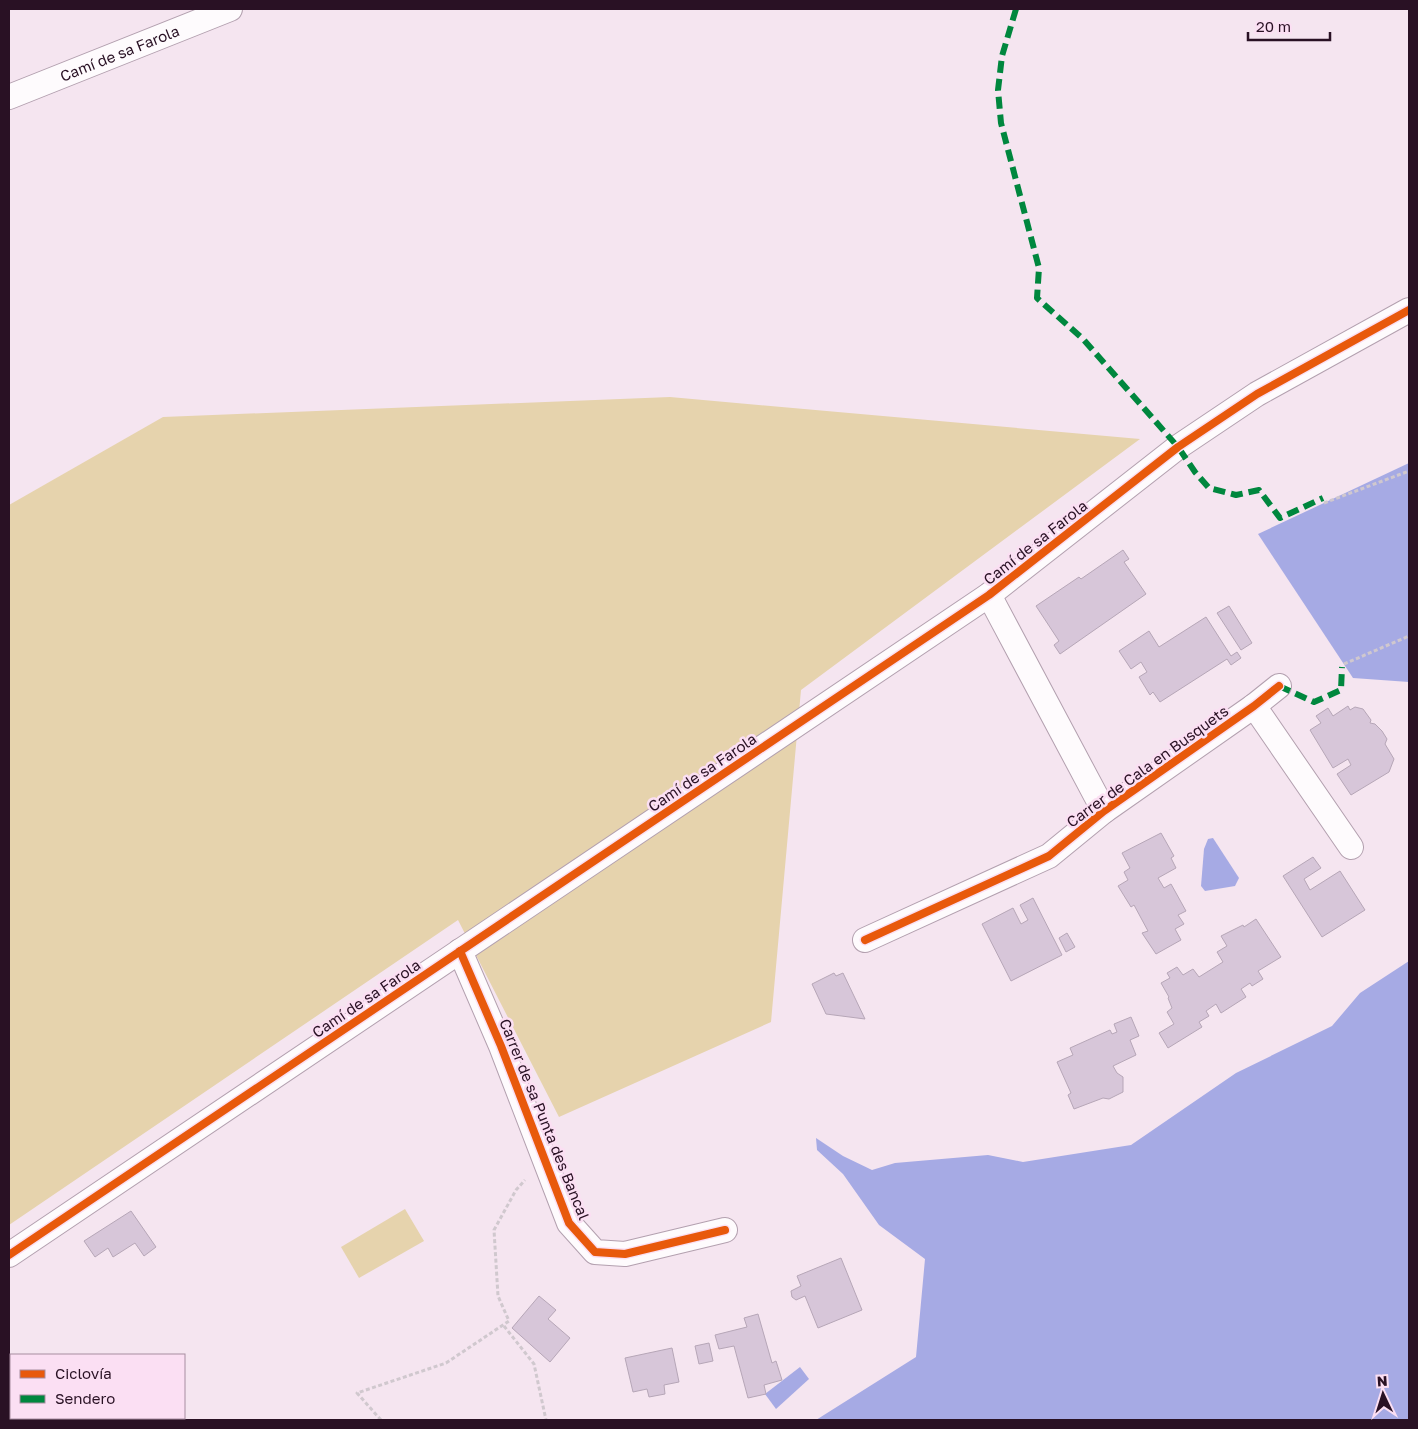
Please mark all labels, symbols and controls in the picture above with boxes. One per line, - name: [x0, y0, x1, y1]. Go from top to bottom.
- scale bar: [1248, 10, 1330, 42]
- text: 20 m: [1256, 17, 1291, 35]
- street label: Camí de sa Farola: [57, 21, 182, 85]
- street label: Camí de sa Farola: [980, 496, 1090, 588]
- street label: Carrer de Cala en Busquets: [1063, 701, 1231, 831]
- street label: Camí de sa Farola: [644, 729, 760, 815]
- street label: Camí de sa Farola: [308, 955, 424, 1041]
- street label: Carrer de sa Punta des Bancal: [496, 1016, 594, 1222]
- legend: [10, 1354, 185, 1419]
- text: Ciclovía: [55, 1364, 112, 1382]
- north arrow: [1358, 1369, 1408, 1419]
- text: N: [1376, 1372, 1388, 1389]
- text: Sendero: [55, 1389, 115, 1407]

